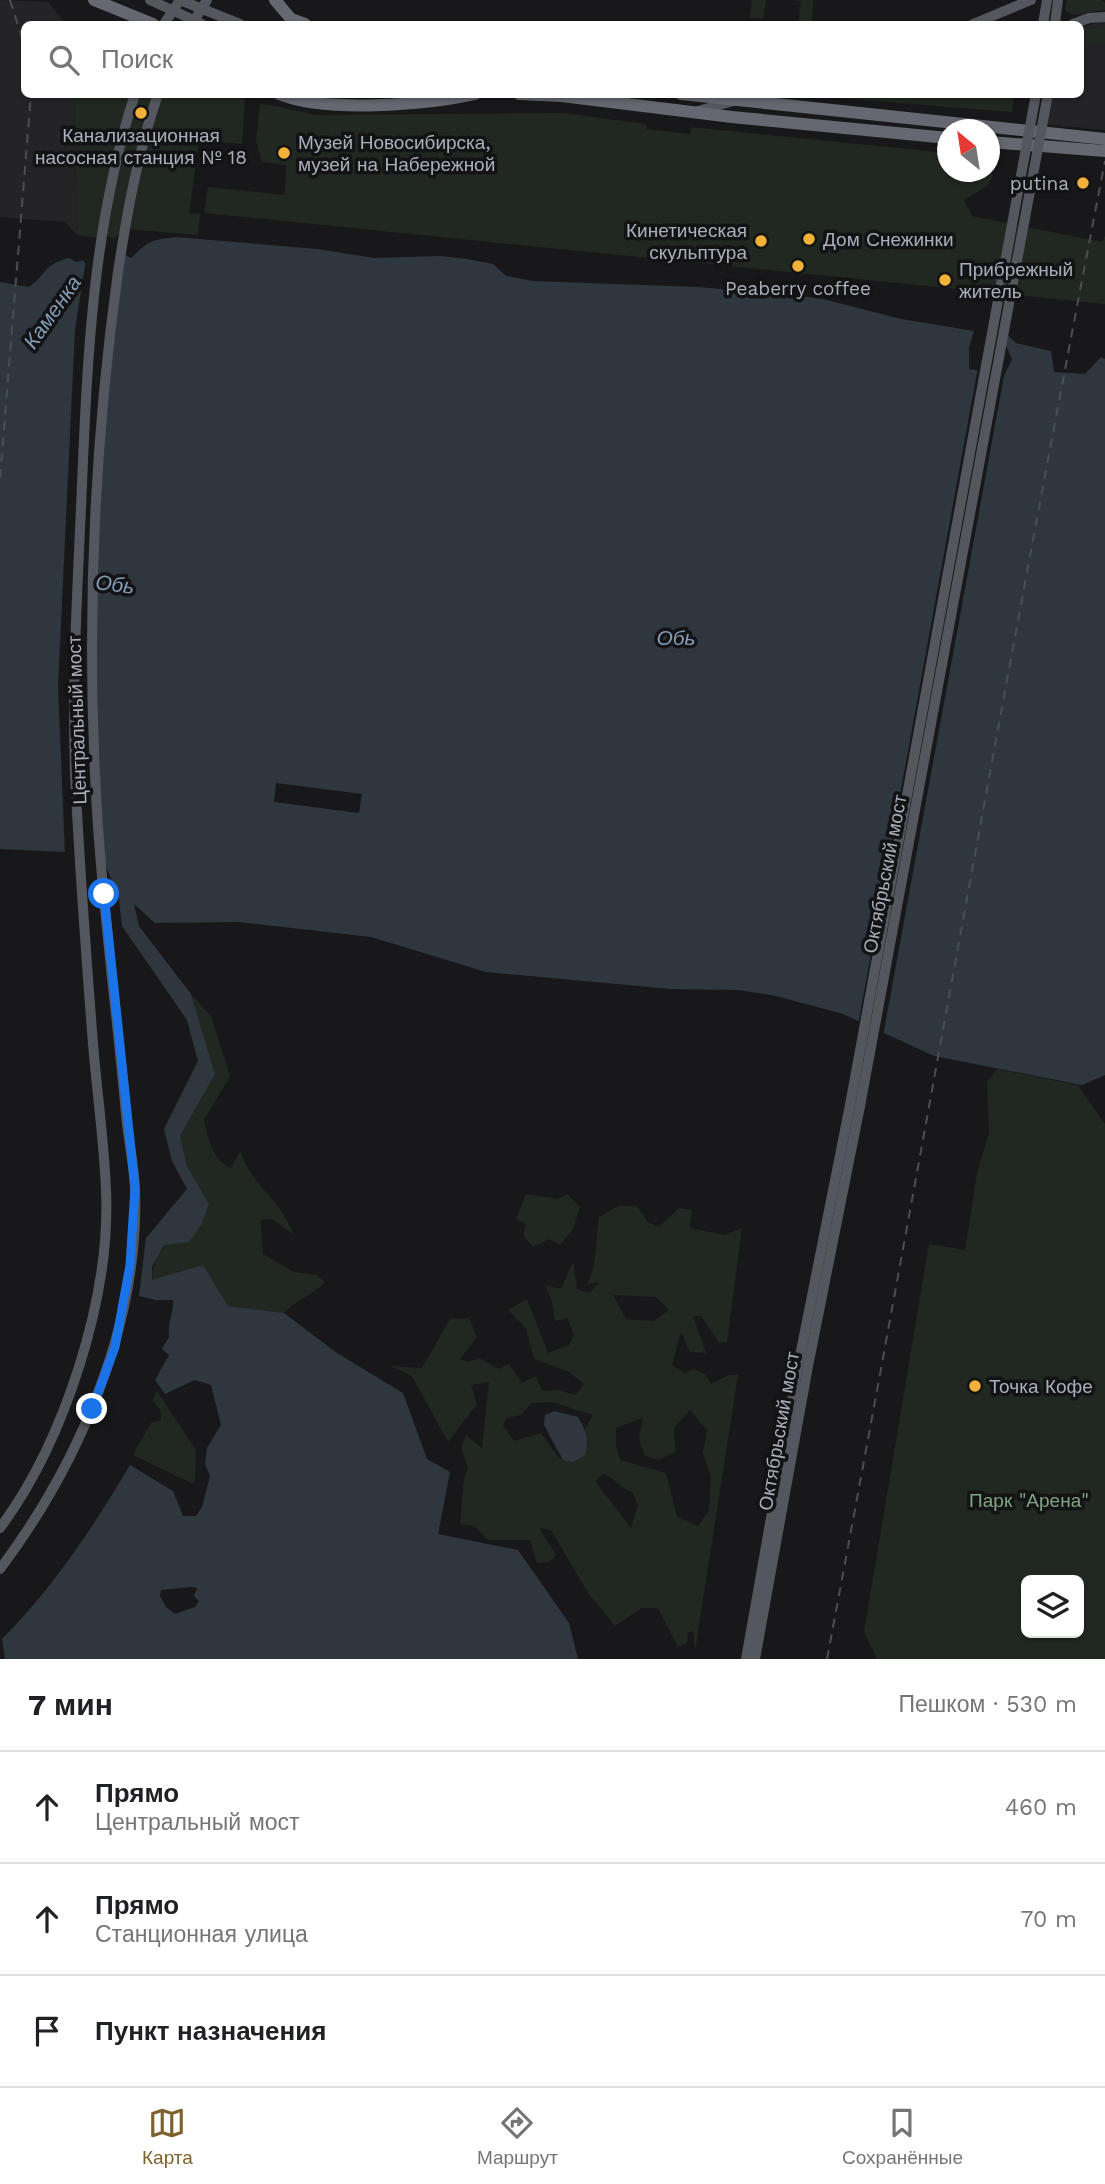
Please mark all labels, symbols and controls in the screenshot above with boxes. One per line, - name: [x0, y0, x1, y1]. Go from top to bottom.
- search box: [21, 21, 1084, 98]
- icon: search: [45, 41, 83, 79]
- text: Поиск: [101, 44, 173, 74]
- marker: Канализационная насосная станция № 18: [133, 105, 149, 121]
- north arrow: [937, 119, 1000, 182]
- place label: Канализационная насосная станция № 18: [35, 124, 247, 169]
- place label: Музей Новосибирска, музей на Набережной: [298, 131, 495, 176]
- marker: Музей Новосибирска, музей на Набережной: [276, 145, 292, 161]
- place label: putina: [1010, 172, 1069, 195]
- marker: putina: [1075, 175, 1091, 191]
- place label: Кинетическая скульптура: [626, 219, 747, 264]
- place label: Дом Снежинки: [823, 228, 954, 251]
- marker: Дом Снежинки: [801, 231, 817, 247]
- marker: Кинетическая скульптура: [753, 233, 769, 249]
- marker: Peaberry coffee: [790, 258, 806, 274]
- place label: Прибрежный житель: [959, 258, 1073, 303]
- water label: Каменка: [18, 271, 86, 353]
- marker: Прибрежный житель: [937, 272, 953, 288]
- place label: Peaberry coffee: [725, 277, 871, 300]
- water label: Обь: [94, 569, 136, 599]
- water label: Обь: [656, 625, 696, 650]
- street label: Центральный мост: [63, 635, 91, 805]
- street label: Октябрьский мост: [858, 792, 912, 955]
- route start: [88, 878, 119, 909]
- street label: Октябрьский мост: [754, 1349, 804, 1512]
- place label: Точка Кофе: [989, 1375, 1093, 1398]
- marker: Точка Кофе: [967, 1378, 983, 1394]
- route end: [76, 1393, 107, 1424]
- park label: Парк "Арена": [969, 1489, 1089, 1512]
- map controls: [1021, 1575, 1084, 1638]
- button: layers: [1021, 1575, 1084, 1638]
- text: 7 мин: [28, 1687, 113, 1722]
- text: Пешком · 530 m: [899, 1691, 1077, 1718]
- text: Прямо: [95, 1778, 179, 1808]
- icon: ahead: [28, 1788, 66, 1826]
- text: 460 m: [1005, 1794, 1077, 1821]
- text: Центральный мост: [95, 1809, 300, 1836]
- text: Прямо: [95, 1890, 179, 1920]
- icon: ahead: [28, 1900, 66, 1938]
- text: 70 m: [1020, 1906, 1077, 1933]
- text: Станционная улица: [95, 1921, 308, 1948]
- icon: arrive: [28, 2012, 66, 2050]
- text: Пункт назначения: [95, 2016, 326, 2046]
- tab: Карта: [142, 2104, 193, 2169]
- tab: Маршрут: [477, 2104, 558, 2169]
- tab: Сохранённые: [842, 2104, 963, 2169]

